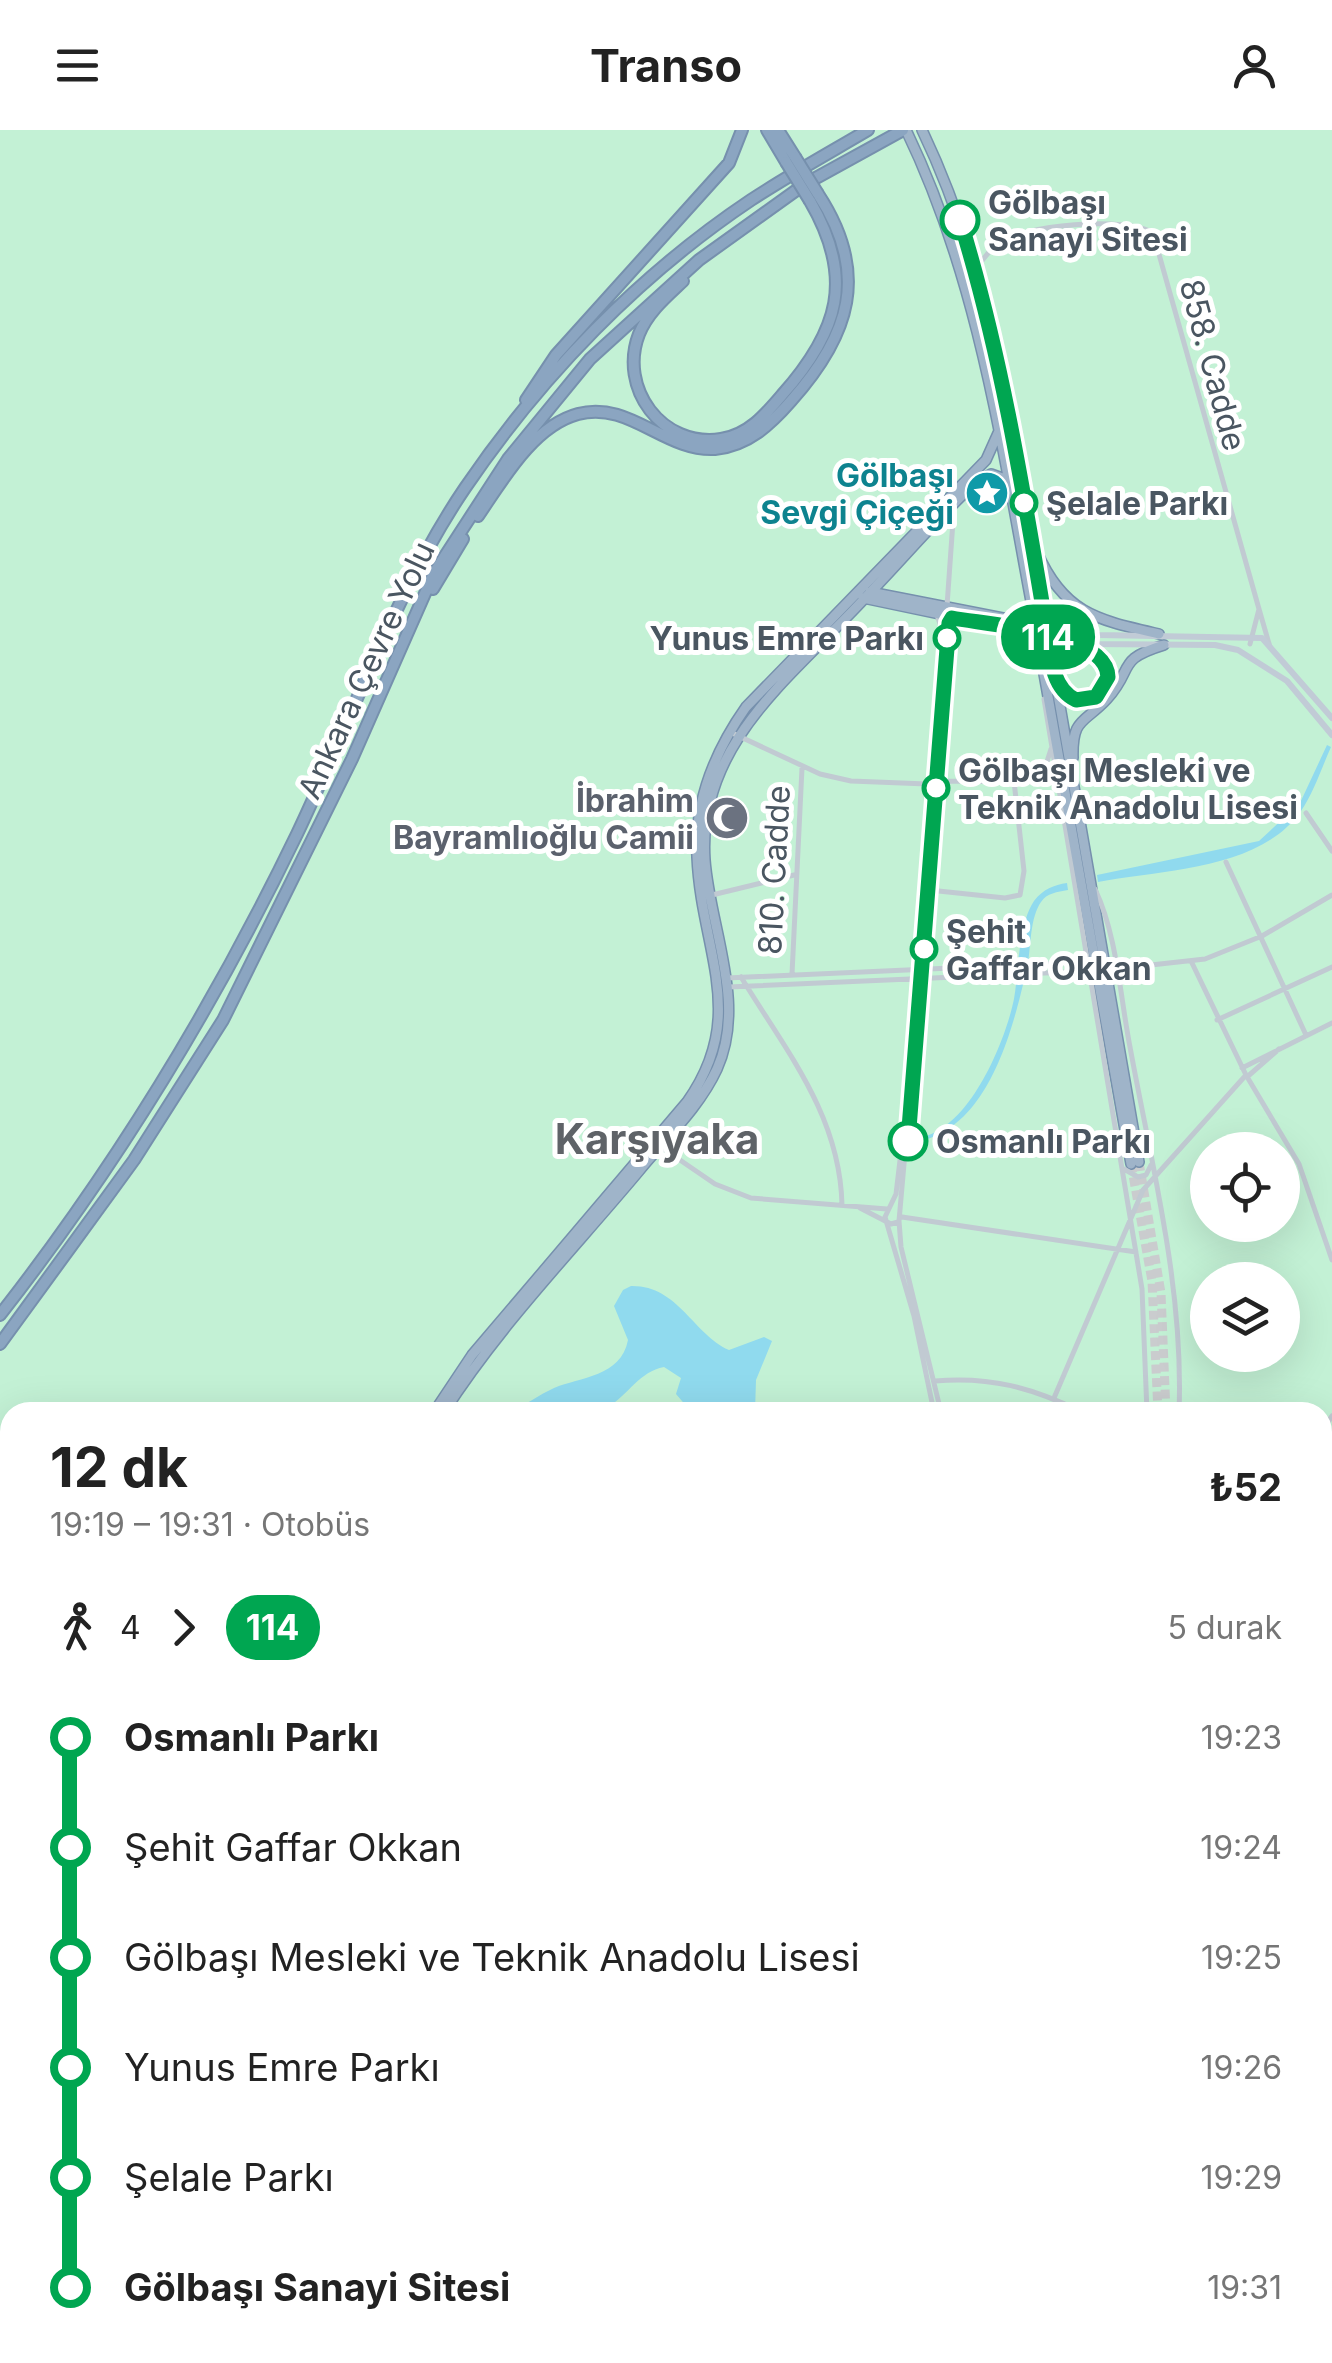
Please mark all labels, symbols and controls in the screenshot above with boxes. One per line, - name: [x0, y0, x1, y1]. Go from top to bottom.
- icon: menu: [50, 38, 105, 93]
- text: Transo: [590, 38, 742, 93]
- icon: person: [1227, 38, 1282, 93]
- place label: Gölbaşı Sanayi Sitesi: [988, 183, 1188, 259]
- marker: Gölbaşı Sanayi Sitesi: [941, 201, 979, 239]
- street label: 858. Cadde: [1171, 275, 1255, 455]
- place label: Gölbaşı Sevgi Çiçeği: [760, 456, 954, 532]
- place icon: Gölbaşı Sevgi Çiçeği: [964, 470, 1010, 516]
- place label: Şelale Parkı: [1046, 484, 1228, 523]
- marker: Şelale Parkı: [1011, 490, 1037, 516]
- street label: Ankara Çevre Yolu: [289, 535, 443, 805]
- line badge: 114: [990, 604, 1106, 670]
- text: 114: [1021, 616, 1075, 658]
- place label: Yunus Emre Parkı: [649, 619, 924, 658]
- marker: Yunus Emre Parkı: [934, 625, 960, 651]
- place label: Gölbaşı Mesleki ve Teknik Anadolu Lisesi: [958, 751, 1298, 827]
- marker: Gölbaşı Mesleki ve Teknik Anadolu Lisesi: [923, 775, 949, 801]
- place label: İbrahim Bayramlıoğlu Camii: [393, 781, 694, 857]
- street label: 810. Cadde: [750, 784, 798, 956]
- mosque icon: İbrahim Bayramlıoğlu Camii: [704, 795, 750, 841]
- place label: Şehit Gaffar Okkan: [946, 912, 1152, 988]
- marker: Şehit Gaffar Okkan: [911, 936, 937, 962]
- district label: Karşıyaka: [555, 1113, 759, 1164]
- marker: Osmanlı Parkı: [889, 1122, 927, 1160]
- place label: Osmanlı Parkı: [936, 1122, 1151, 1161]
- map controls: [1190, 1132, 1300, 1372]
- button: locate: [1190, 1132, 1300, 1242]
- button: layers: [1190, 1262, 1300, 1372]
- text: 12 dk: [50, 1434, 188, 1500]
- text: ₺52: [1209, 1464, 1282, 1510]
- text: 19:19 – 19:31 · Otobüs: [50, 1505, 370, 1544]
- icon: walk: [50, 1600, 105, 1655]
- icon: forward: [156, 1600, 211, 1655]
- text: 114: [246, 1606, 300, 1648]
- text: 4: [120, 1608, 141, 1647]
- text: 5 durak: [1167, 1608, 1282, 1647]
- text: Osmanlı Parkı: [124, 1714, 379, 1760]
- text: 19:23: [1201, 1718, 1282, 1757]
- text: Şehit Gaffar Okkan: [124, 1824, 462, 1870]
- text: 19:24: [1200, 1828, 1282, 1867]
- text: Gölbaşı Mesleki ve Teknik Anadolu Lisesi: [124, 1934, 860, 1980]
- text: 19:25: [1201, 1938, 1282, 1977]
- text: Yunus Emre Parkı: [124, 2044, 440, 2090]
- text: 19:26: [1201, 2048, 1282, 2087]
- text: Şelale Parkı: [124, 2154, 334, 2200]
- text: 19:29: [1201, 2158, 1282, 2197]
- text: Gölbaşı Sanayi Sitesi: [124, 2264, 510, 2310]
- text: 19:31: [1207, 2268, 1282, 2307]

